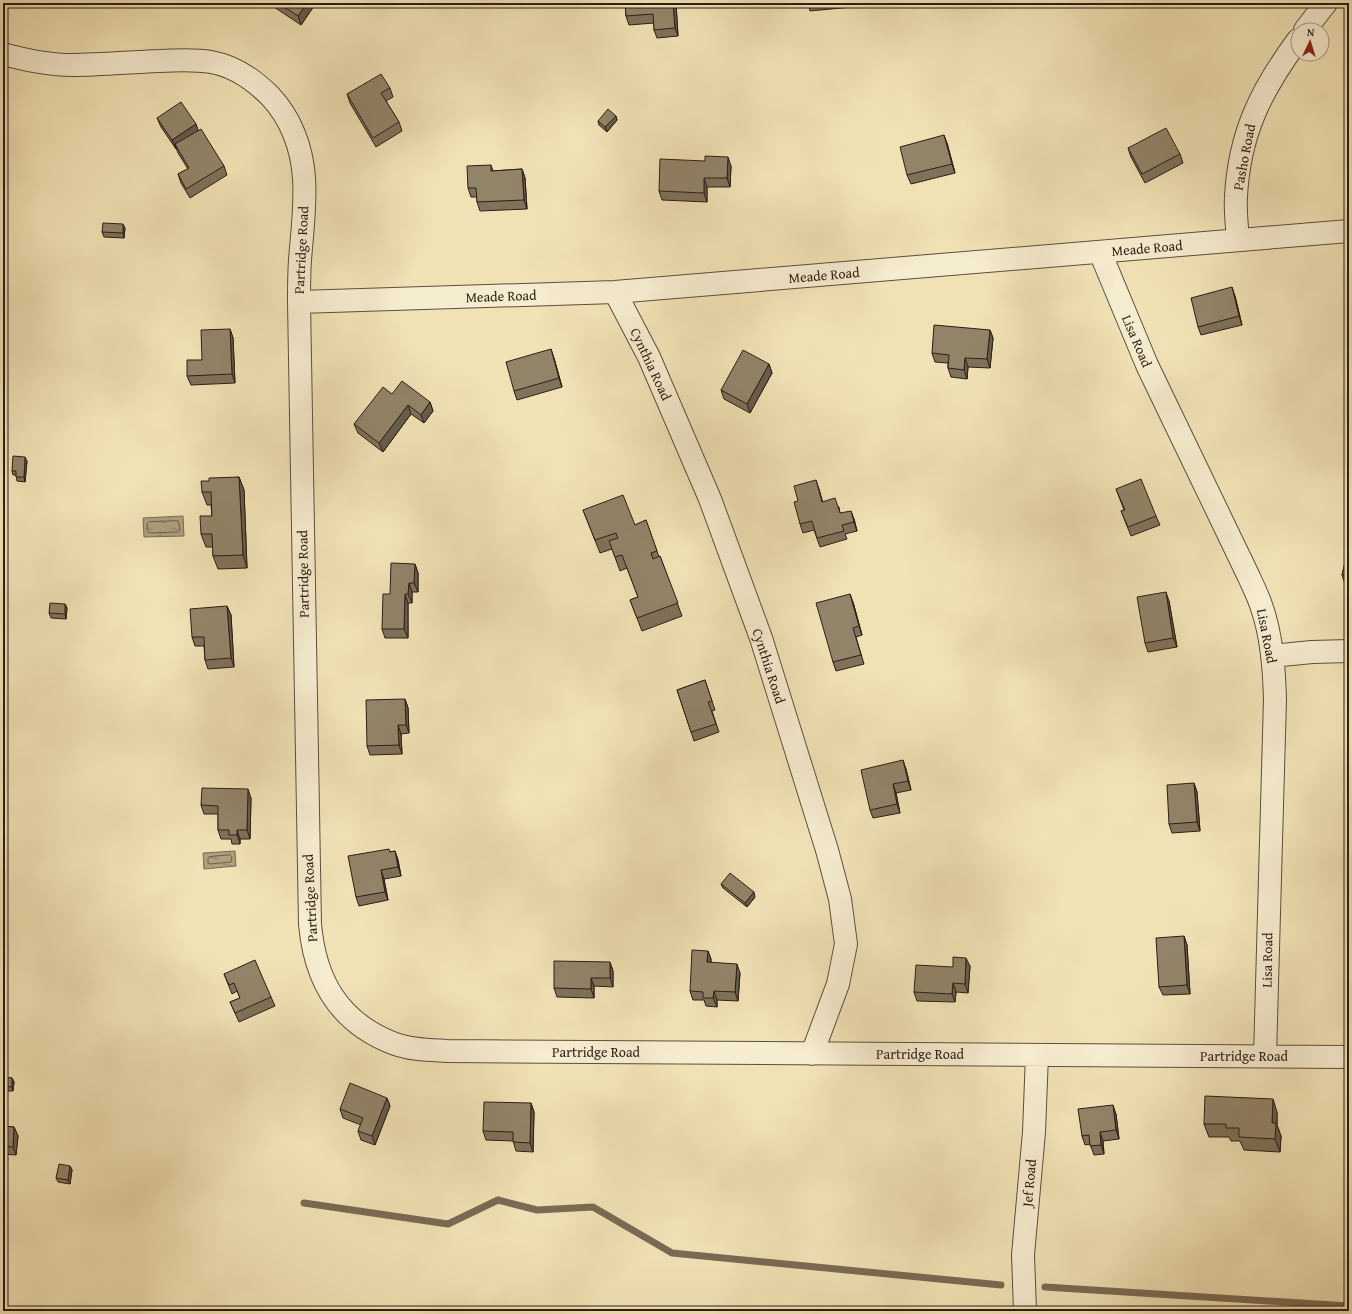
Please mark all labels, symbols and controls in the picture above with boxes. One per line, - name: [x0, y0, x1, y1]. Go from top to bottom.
- north arrow: [1290, 22, 1330, 62]
- text: N: [1306, 24, 1316, 40]
- street label: Pasho Road: [1228, 122, 1260, 192]
- street label: Partridge Road: [289, 205, 313, 294]
- street label: Meade Road: [1111, 235, 1184, 261]
- street label: Meade Road: [788, 262, 861, 288]
- street label: Meade Road: [465, 285, 537, 307]
- street label: Lisa Road: [1117, 312, 1157, 371]
- street label: Cynthia Road: [625, 324, 677, 404]
- street label: Partridge Road: [292, 529, 314, 618]
- street label: Lisa Road: [1252, 607, 1282, 666]
- street label: Cynthia Road: [747, 626, 791, 707]
- street label: Partridge Road: [298, 853, 322, 942]
- street label: Lisa Road: [1257, 932, 1277, 988]
- street label: Partridge Road: [552, 1042, 640, 1062]
- street label: Partridge Road: [876, 1044, 964, 1064]
- street label: Partridge Road: [1200, 1046, 1288, 1066]
- street label: Jef Road: [1017, 1158, 1041, 1210]

